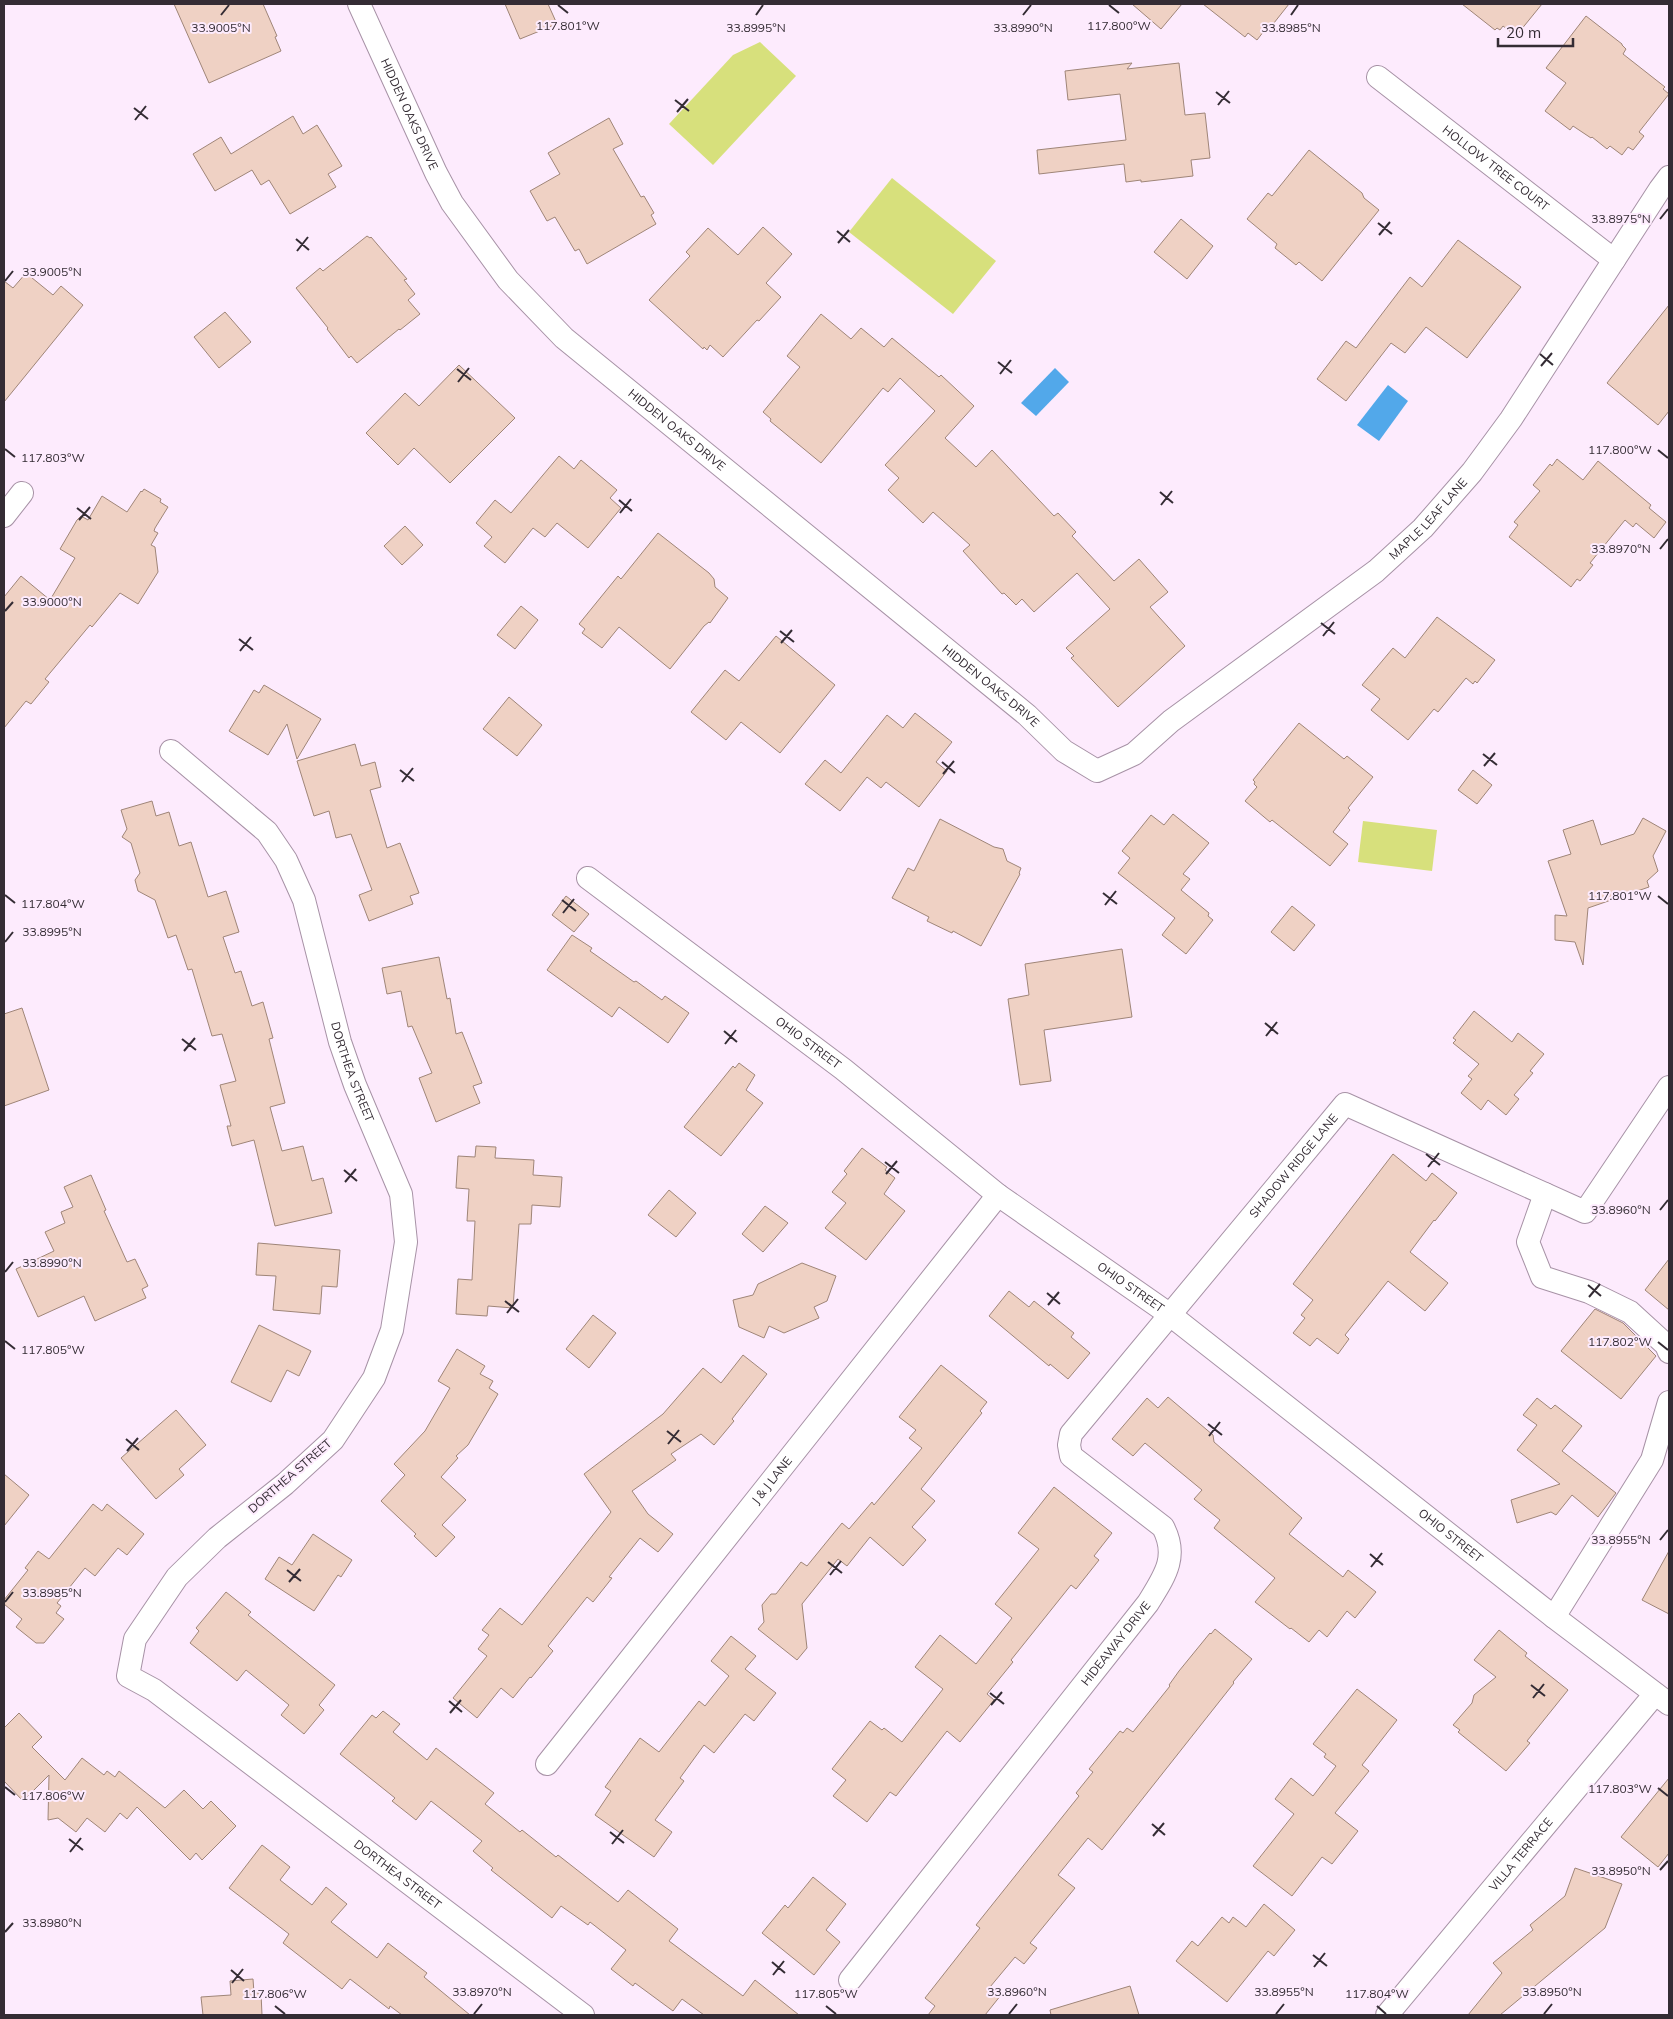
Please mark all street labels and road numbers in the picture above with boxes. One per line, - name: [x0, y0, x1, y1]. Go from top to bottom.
- street label: HIDDEN OAKS DRIVE: [378, 56, 442, 172]
- street label: HOLLOW TREE COURT: [1440, 122, 1553, 214]
- street label: HIDDEN OAKS DRIVE: [625, 385, 729, 474]
- street label: MAPLE LEAF LANE: [1386, 475, 1470, 562]
- street label: HIDDEN OAKS DRIVE: [939, 641, 1043, 730]
- street label: OHIO STREET: [773, 1013, 845, 1072]
- street label: DORTHEA STREET: [328, 1020, 378, 1125]
- street label: SHADOW RIDGE LANE: [1246, 1111, 1341, 1221]
- street label: OHIO STREET: [1095, 1258, 1168, 1316]
- street label: DORTHEA STREET: [245, 1435, 335, 1516]
- street label: J & J LANE: [748, 1453, 795, 1507]
- street label: OHIO STREET: [1416, 1505, 1487, 1566]
- street label: HIDEAWAY DRIVE: [1078, 1598, 1154, 1688]
- street label: VILLA TERRACE: [1486, 1814, 1555, 1894]
- street label: DORTHEA STREET: [351, 1836, 445, 1912]

